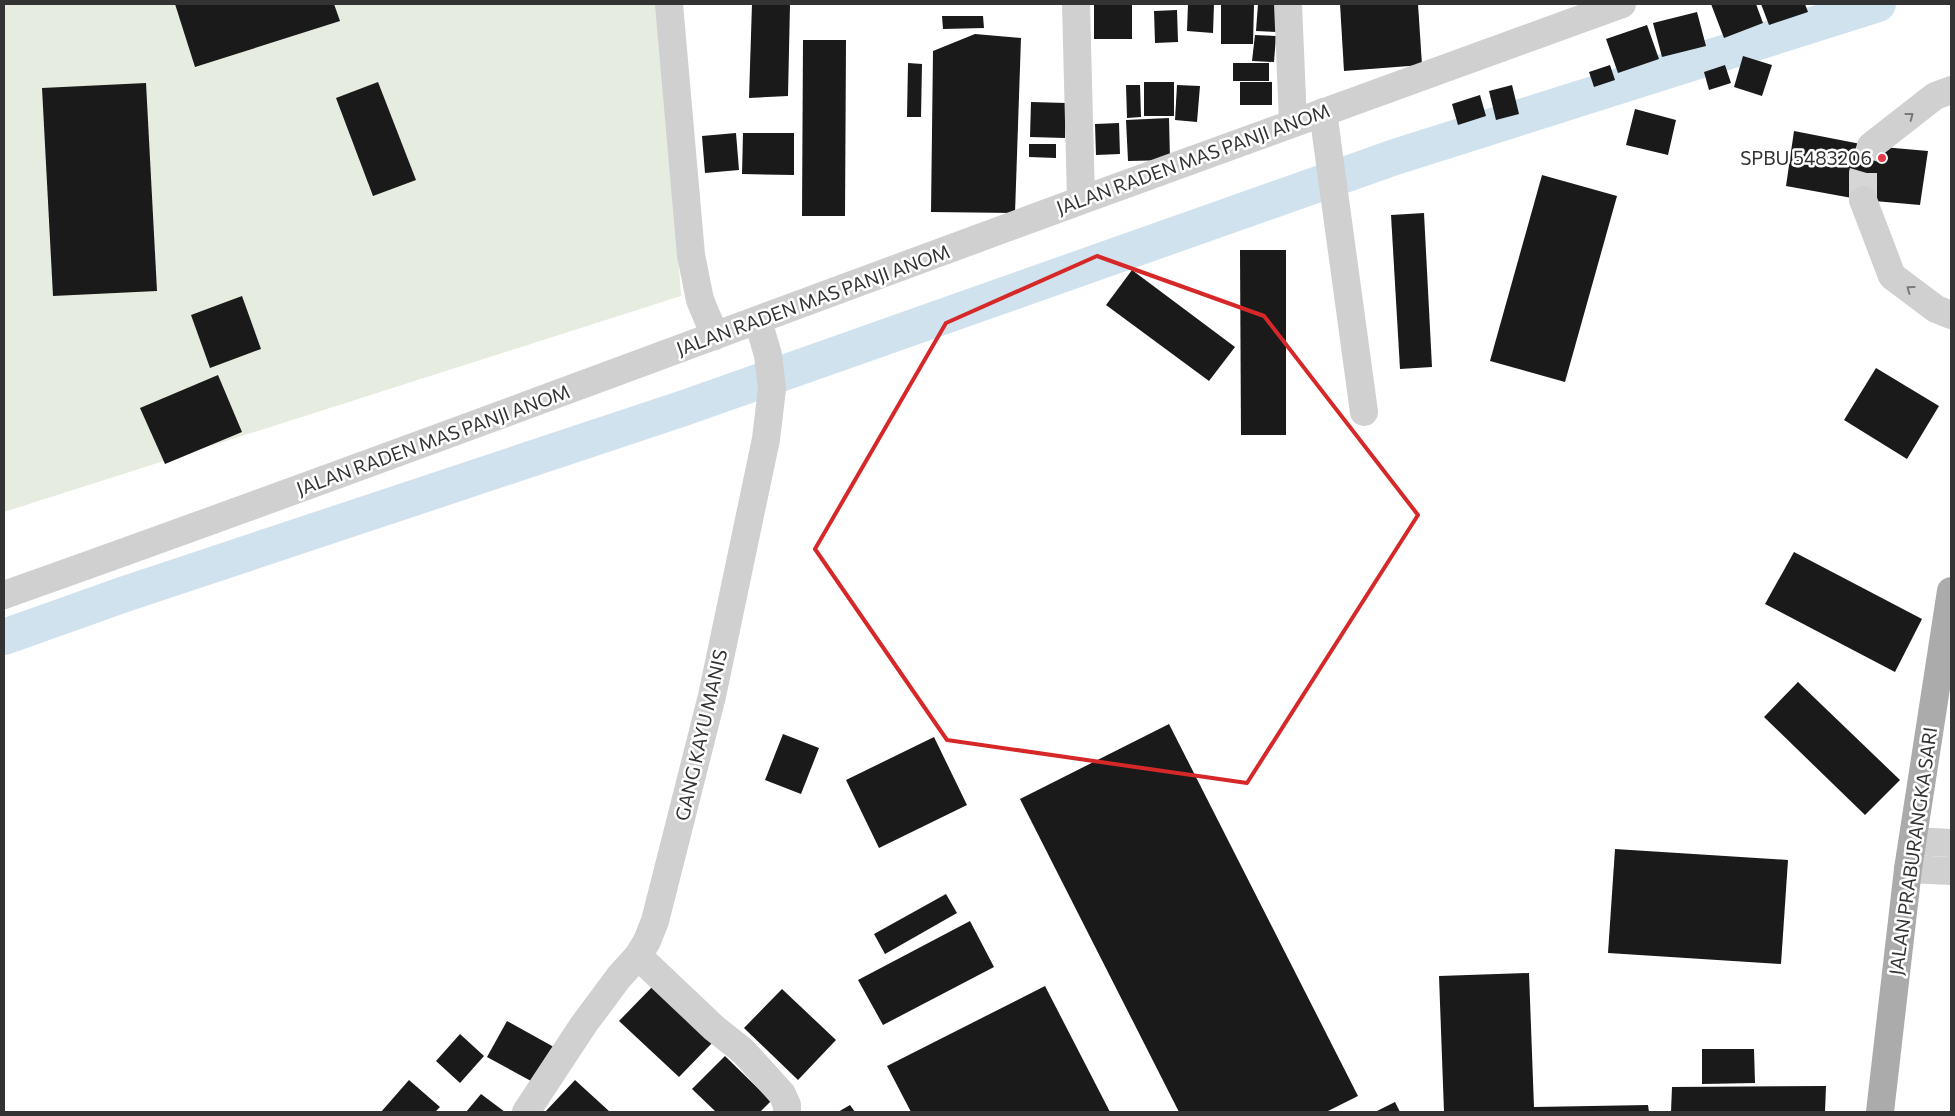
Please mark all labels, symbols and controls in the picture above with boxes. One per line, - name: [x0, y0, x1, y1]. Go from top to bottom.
- street label: JALAN RADEN MAS PANJI ANOM: [1053, 98, 1333, 219]
- one-way arrow: [1904, 113, 1914, 122]
- place label: SPBU 5483206: [1740, 146, 1872, 169]
- marker: SPBU 5483206: [1876, 152, 1888, 164]
- street label: JALAN RADEN MAS PANJI ANOM: [673, 239, 953, 360]
- one-way arrow: [1907, 287, 1916, 295]
- street label: JALAN RADEN MAS PANJI ANOM: [293, 379, 573, 500]
- street label: GANG KAYU MANIS: [670, 647, 731, 823]
- street label: JALAN PRABURANGKA SARI: [1884, 725, 1941, 977]

